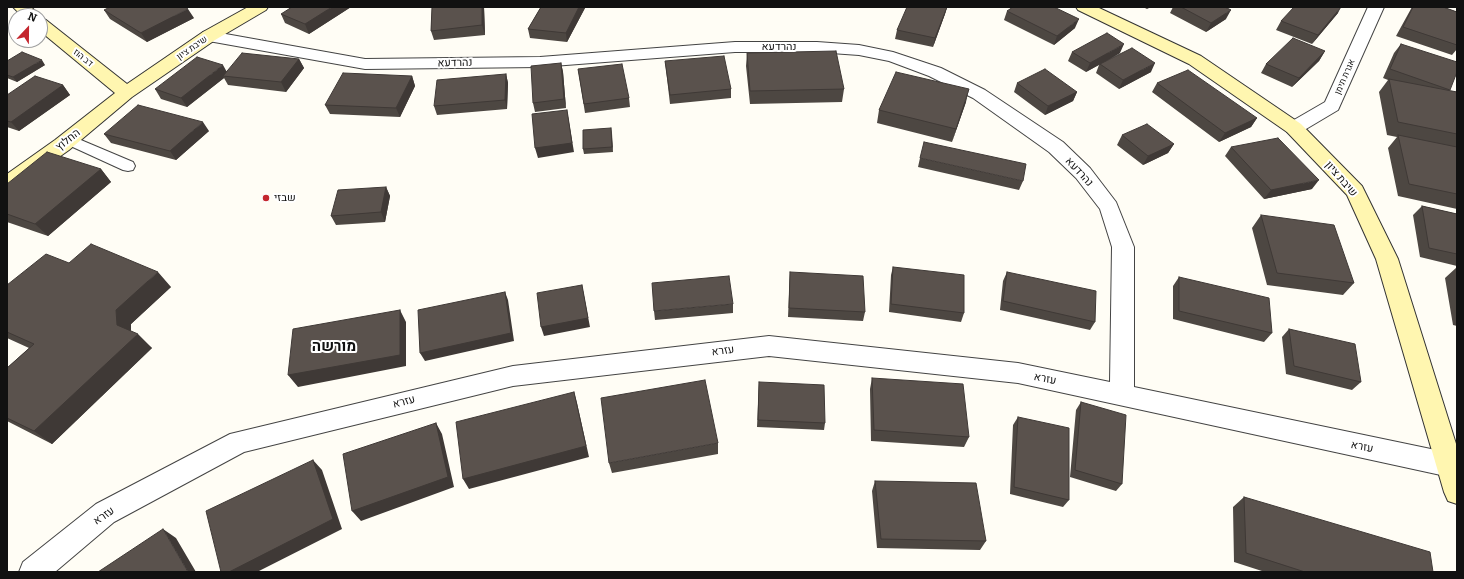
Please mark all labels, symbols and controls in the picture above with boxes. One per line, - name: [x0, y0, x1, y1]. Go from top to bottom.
- north arrow: [8, 8, 48, 48]
- text: N: [26, 10, 39, 25]
- street label: שיבת ציון: [175, 34, 209, 62]
- street label: נהרדעא: [761, 40, 797, 54]
- street label: דב הוז: [71, 47, 95, 69]
- street label: נהרדעא: [437, 56, 473, 70]
- street label: אגרת תימן: [1332, 58, 1358, 96]
- street label: החלוץ: [53, 126, 83, 154]
- street label: נהרדעא: [1062, 155, 1096, 189]
- street label: שיבת ציון: [1322, 159, 1360, 199]
- place label: שבזי: [274, 191, 296, 205]
- marker: שבזי: [261, 193, 271, 203]
- district label: מורשה: [312, 338, 356, 356]
- street label: עזרא: [711, 343, 735, 359]
- street label: עזרא: [1033, 370, 1057, 388]
- street label: עזרא: [391, 393, 417, 411]
- street label: עזרא: [1350, 438, 1374, 456]
- street label: עזרא: [91, 504, 117, 528]

